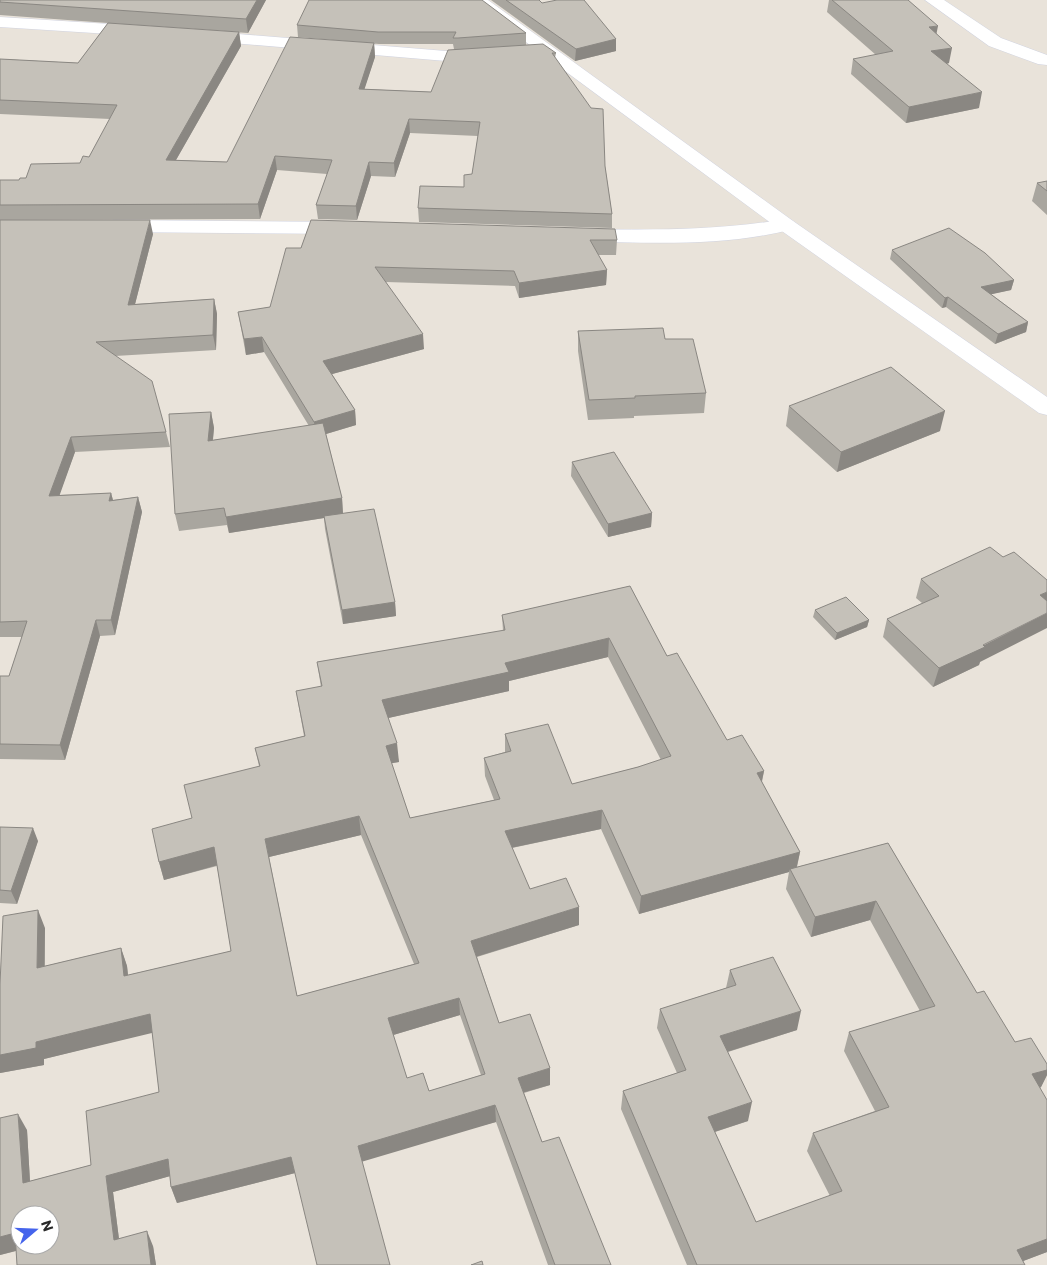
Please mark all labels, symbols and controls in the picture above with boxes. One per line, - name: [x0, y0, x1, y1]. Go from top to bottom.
- north arrow: [10, 1205, 60, 1255]
- text: N: [38, 1218, 58, 1233]

